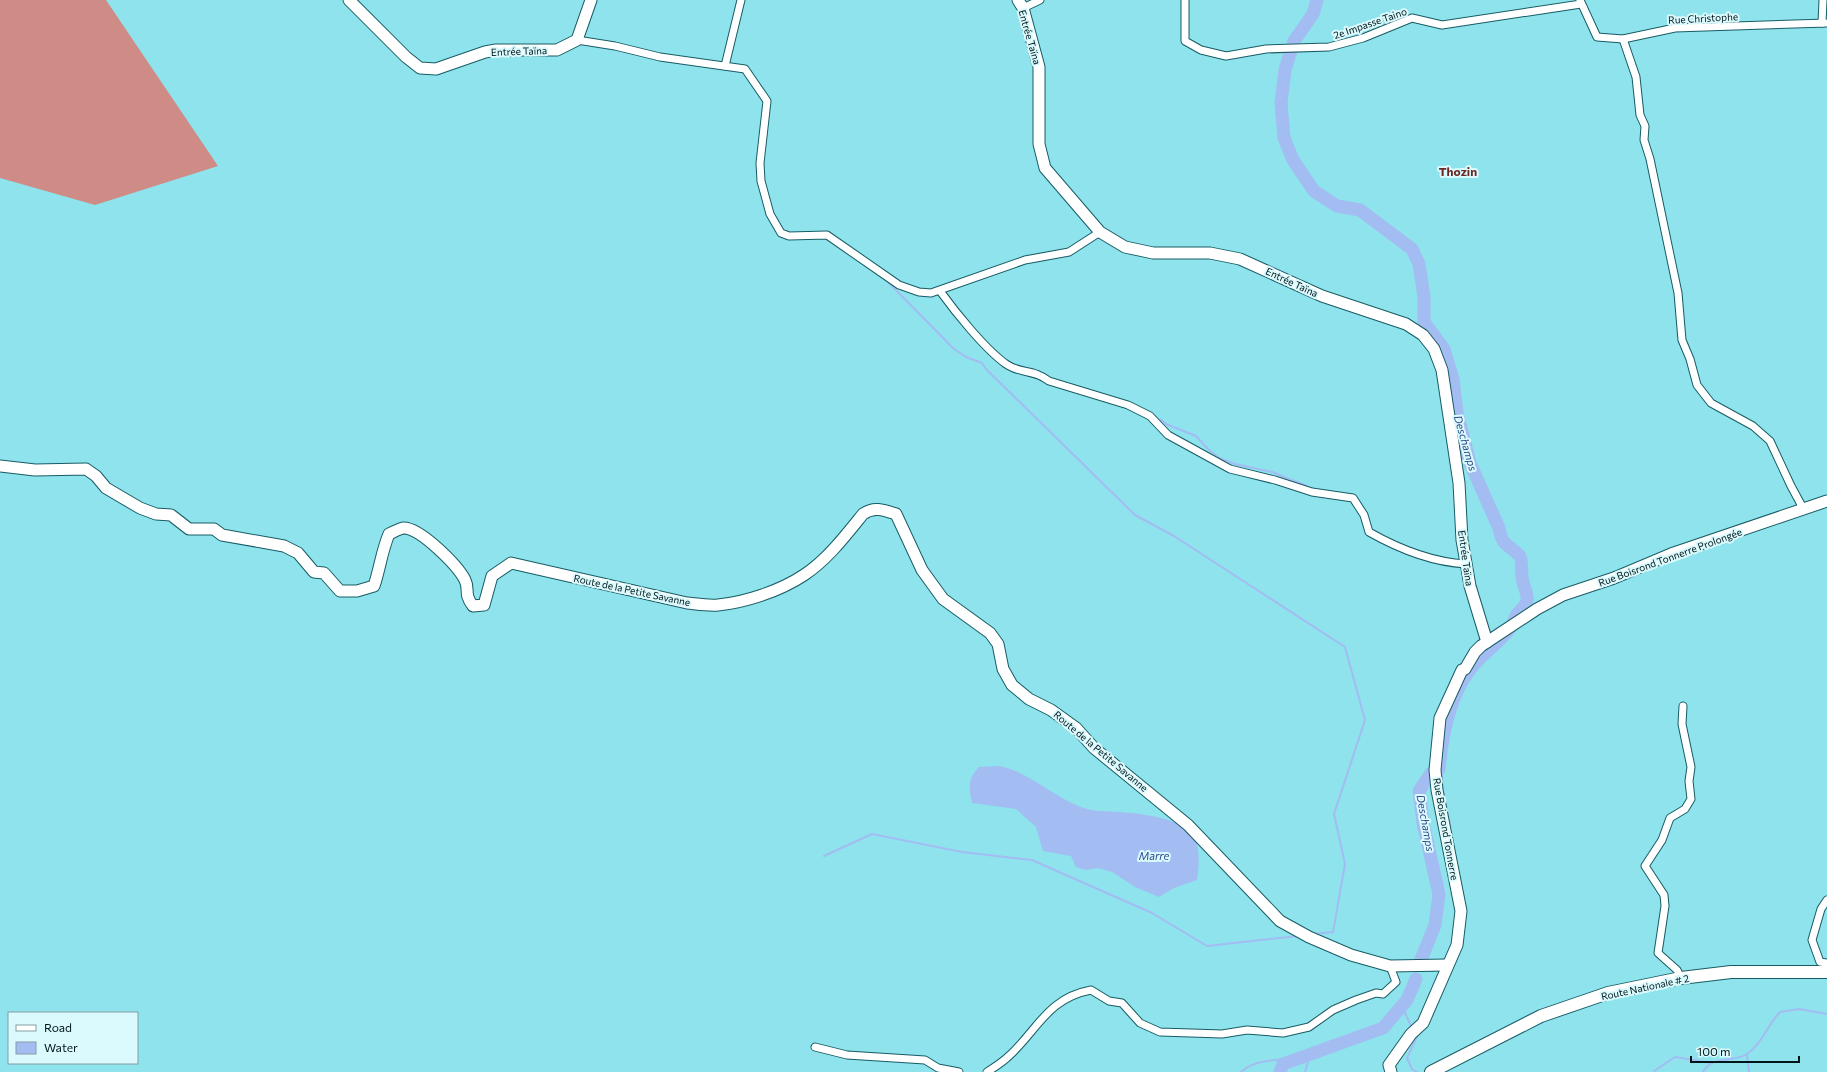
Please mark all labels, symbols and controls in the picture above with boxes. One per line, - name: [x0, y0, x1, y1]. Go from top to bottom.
- street label: 2e Impasse Taino: [1332, 5, 1408, 41]
- street label: Entrée Taïna: [1016, 8, 1044, 66]
- street label: Rue Christophe: [1668, 10, 1738, 26]
- street label: Entrée Taïna: [491, 44, 547, 58]
- district label: Thozin: [1439, 164, 1477, 178]
- street label: Entrée Taïna: [1264, 265, 1320, 299]
- water label: Deschamps: [1452, 414, 1480, 472]
- street label: Rue Boisrond Tonnerre Prolongée: [1597, 525, 1743, 589]
- street label: Entrée Taïna: [1456, 529, 1476, 587]
- street label: Route de la Petite Savanne: [573, 572, 691, 608]
- street label: Route de la Petite Savanne: [1052, 708, 1150, 794]
- street label: Rue Boisrond Tonnerre: [1431, 777, 1461, 881]
- water label: Deschamps: [1415, 794, 1437, 852]
- water label: Marre: [1139, 849, 1169, 862]
- street label: Route Nationale # 2: [1600, 972, 1690, 1002]
- legend: [8, 1012, 138, 1064]
- text: Road: [44, 1020, 72, 1034]
- scale bar: [1691, 1038, 1799, 1064]
- text: Water: [44, 1040, 78, 1054]
- text: 100 m: [1697, 1044, 1731, 1058]

